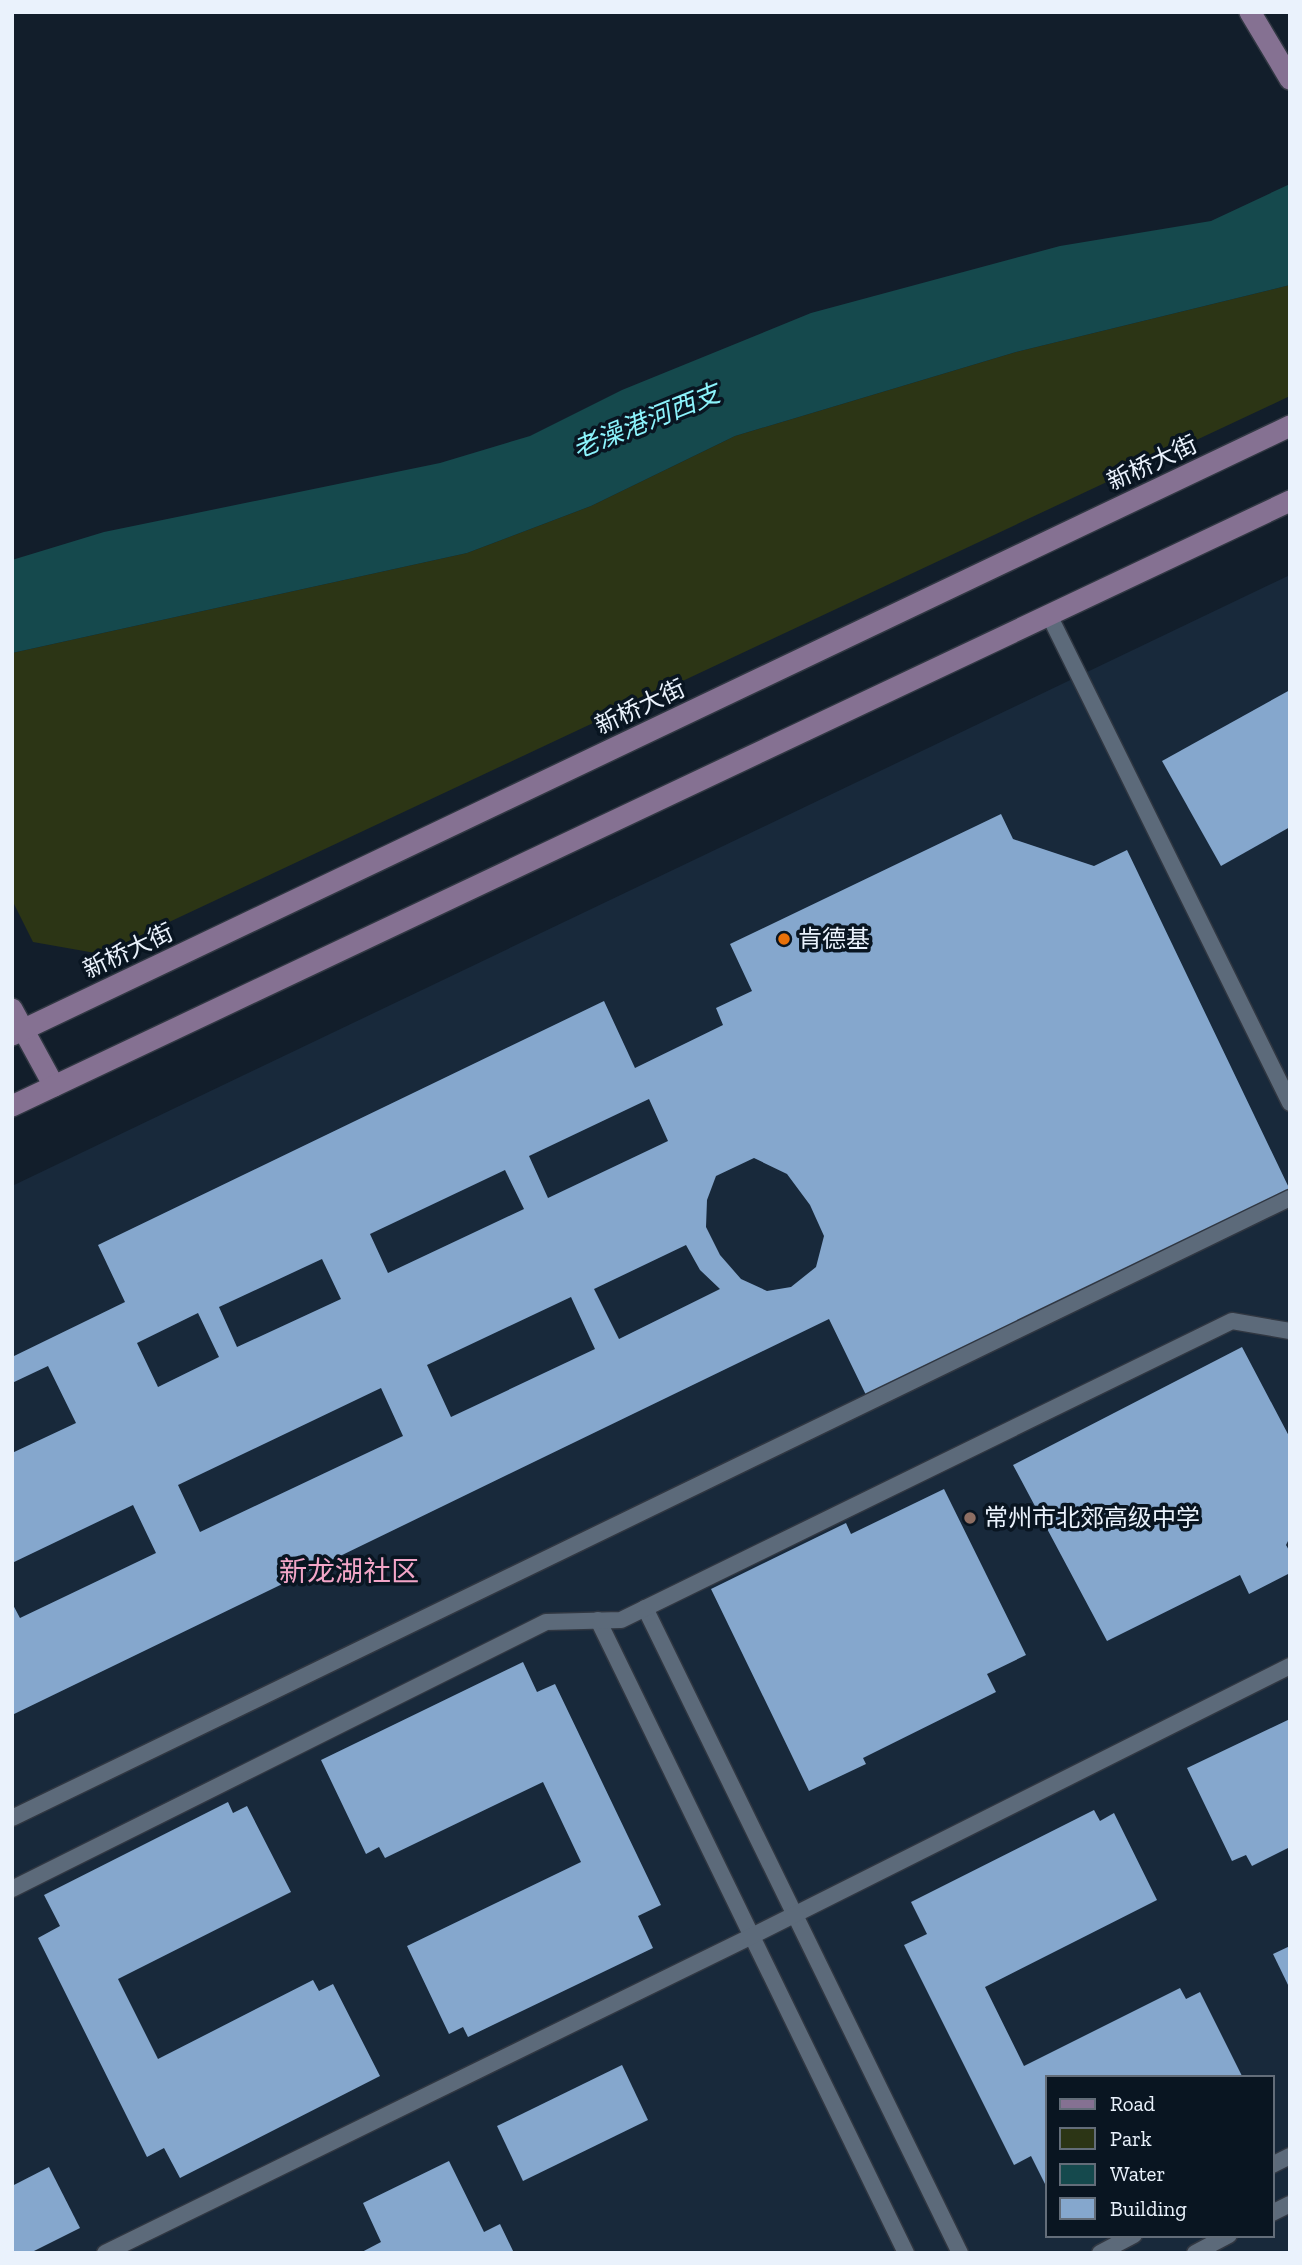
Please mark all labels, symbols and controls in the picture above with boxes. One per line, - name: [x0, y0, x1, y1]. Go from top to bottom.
- water label: 老澡港河西支: [568, 376, 727, 465]
- street label: 新桥大街: [1102, 429, 1201, 496]
- street label: 新桥大街: [590, 673, 689, 740]
- street label: 新桥大街: [78, 917, 177, 984]
- place label: 肯德基: [798, 924, 870, 953]
- marker: 肯德基: [776, 931, 792, 947]
- place label: 常州市北郊高级中学: [984, 1503, 1200, 1532]
- marker: 常州市北郊高级中学: [962, 1510, 978, 1526]
- district label: 新龙湖社区: [279, 1555, 419, 1588]
- legend: [1046, 2076, 1274, 2237]
- text: Road: [1110, 2091, 1156, 2116]
- text: Park: [1110, 2126, 1152, 2151]
- text: Water: [1110, 2161, 1165, 2186]
- text: Building: [1110, 2196, 1187, 2221]

